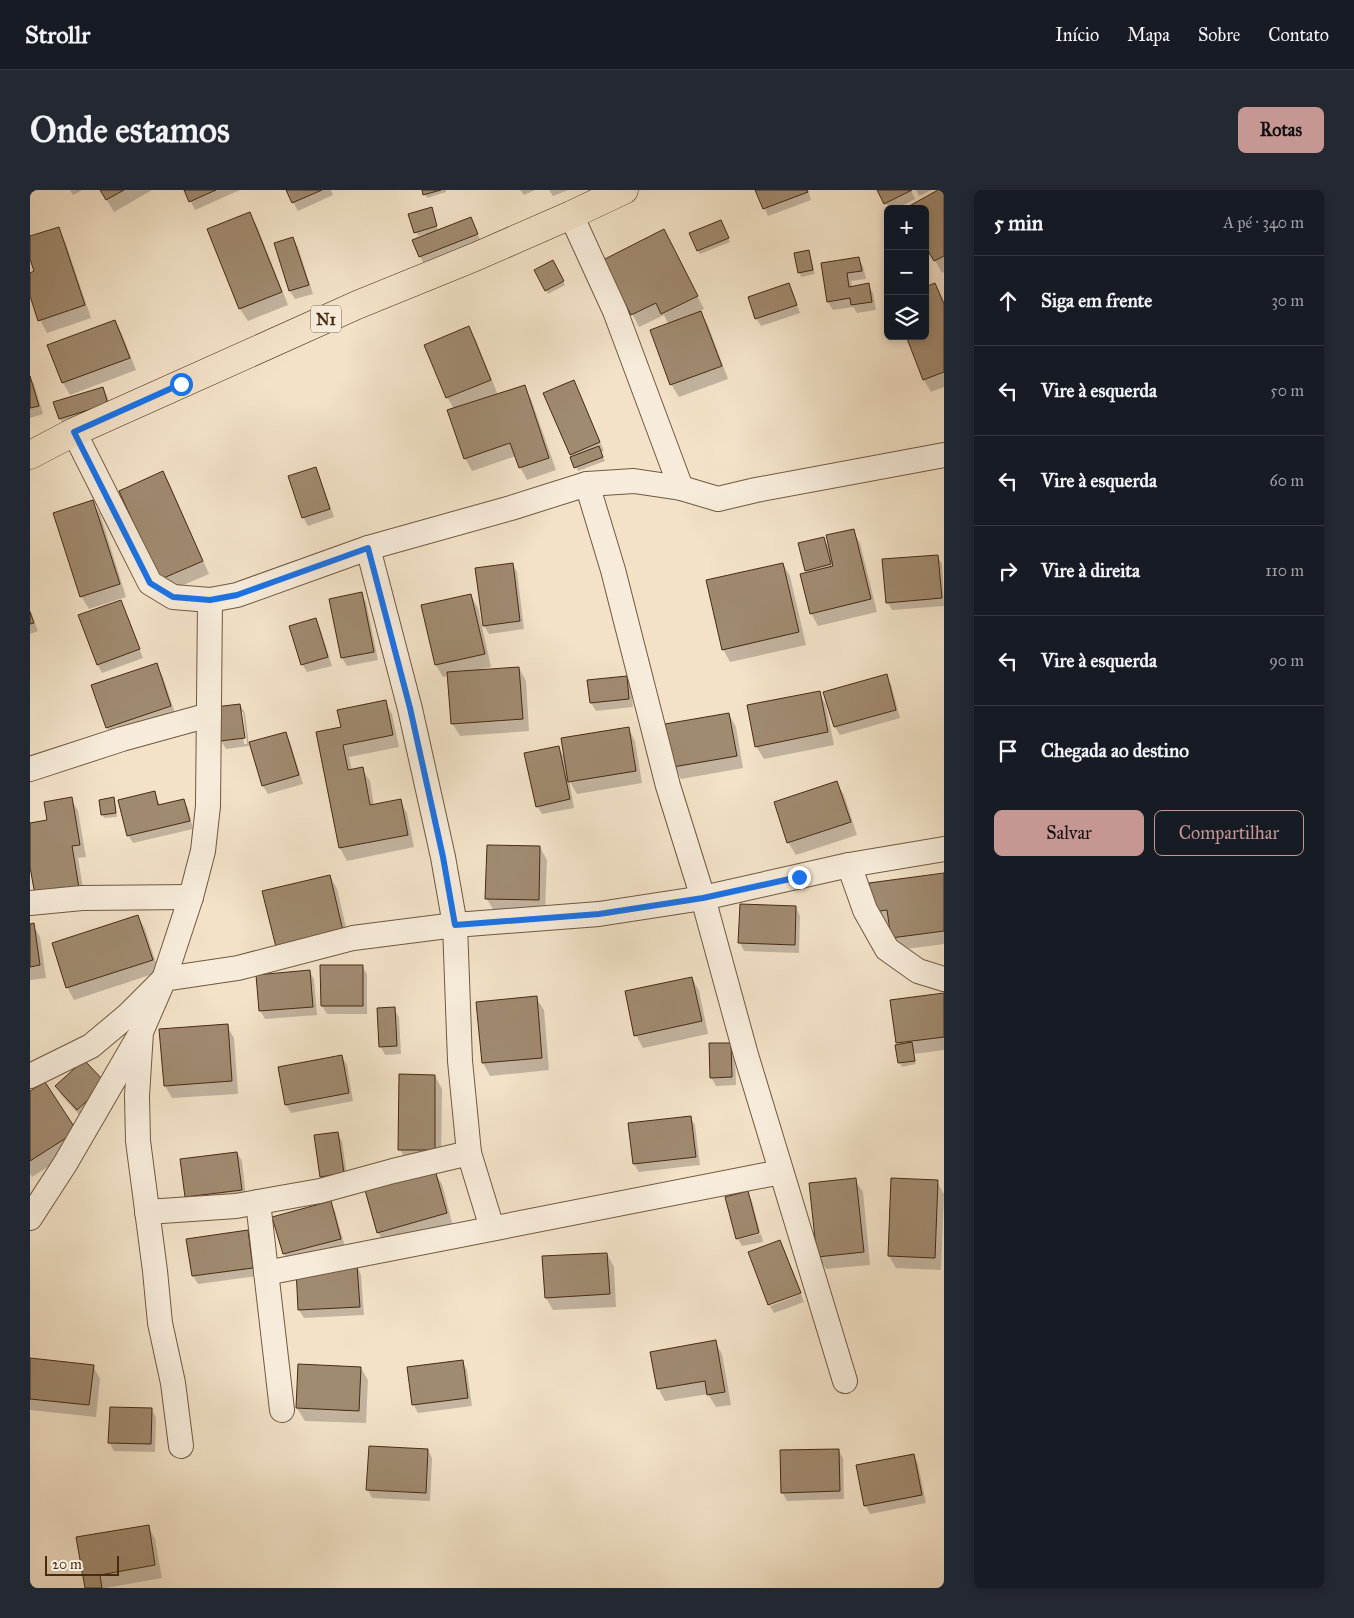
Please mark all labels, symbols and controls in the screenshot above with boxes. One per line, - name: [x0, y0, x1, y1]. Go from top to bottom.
- text: Strollr: [25, 20, 90, 50]
- text: Início: [1055, 24, 1099, 46]
- text: Mapa: [1127, 24, 1170, 46]
- text: Sobre: [1198, 24, 1240, 46]
- text: Contato: [1268, 24, 1329, 46]
- button: Rotas: [1238, 107, 1324, 153]
- text: Onde estamos: [30, 109, 230, 152]
- map controls: [884, 205, 929, 340]
- button: +: [884, 205, 929, 250]
- text: 5 min: [994, 210, 1043, 236]
- text: A pé · 340 m: [1223, 213, 1304, 232]
- button: −: [884, 250, 929, 295]
- icon: ahead: [994, 287, 1022, 315]
- text: Siga em frente: [1041, 289, 1152, 312]
- text: 30 m: [1271, 291, 1304, 310]
- button: layers: [884, 295, 929, 340]
- road number: N1: [311, 306, 341, 332]
- route start: [170, 373, 193, 396]
- icon: left: [994, 377, 1022, 405]
- text: Vire à esquerda: [1041, 379, 1157, 402]
- text: 50 m: [1270, 381, 1304, 400]
- icon: left: [994, 467, 1022, 495]
- text: Vire à esquerda: [1041, 469, 1157, 492]
- text: 60 m: [1270, 471, 1304, 490]
- icon: right: [994, 557, 1022, 585]
- text: Vire à direita: [1041, 559, 1140, 582]
- text: 110 m: [1265, 561, 1304, 580]
- icon: left: [994, 647, 1022, 675]
- text: Vire à esquerda: [1041, 649, 1157, 672]
- text: 90 m: [1269, 651, 1304, 670]
- icon: arrive: [994, 737, 1022, 765]
- text: Chegada ao destino: [1041, 739, 1189, 762]
- button: Salvar: [994, 810, 1144, 856]
- button: Compartilhar: [1154, 810, 1304, 856]
- route end: [788, 866, 811, 889]
- scale bar: [45, 1553, 119, 1576]
- text: 20 m: [52, 1556, 82, 1573]

